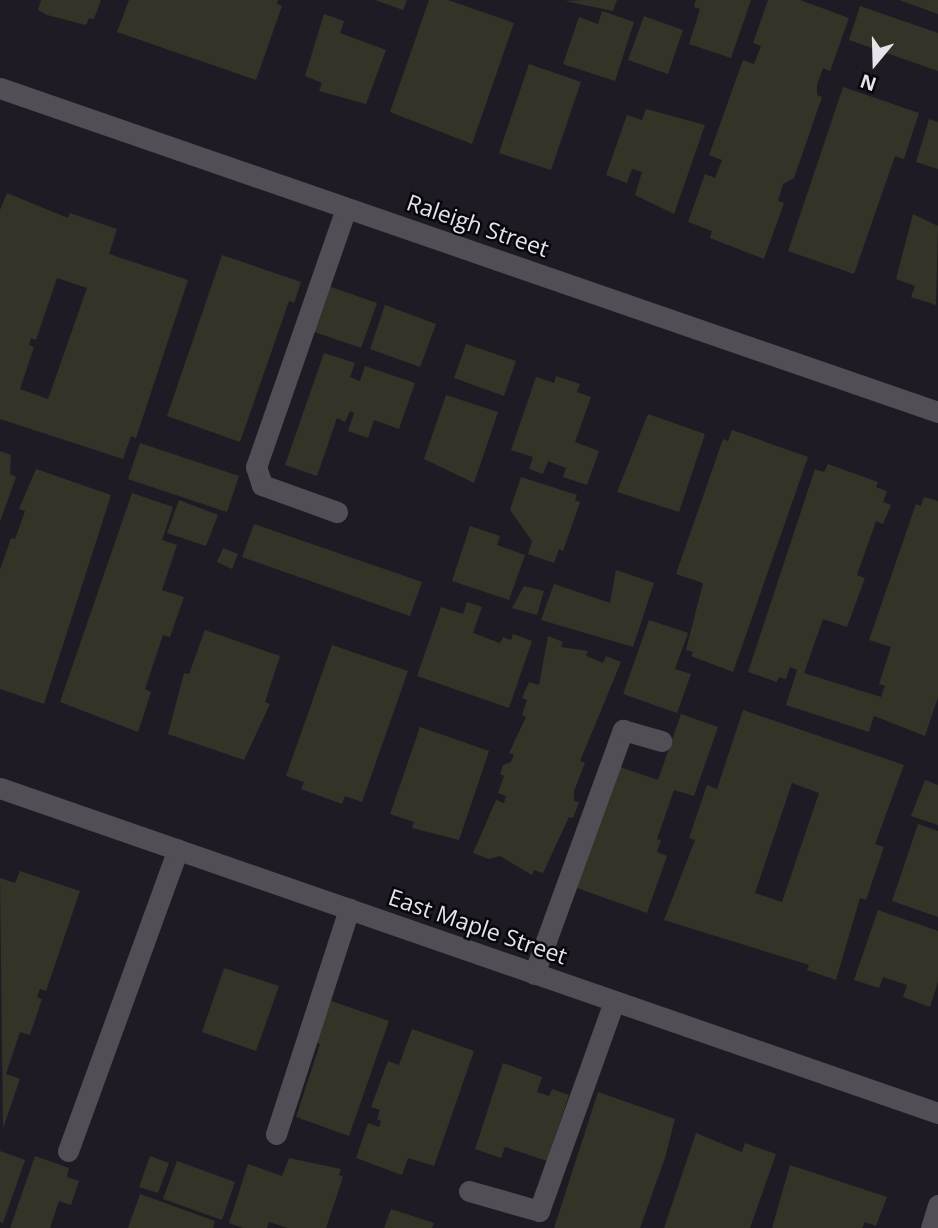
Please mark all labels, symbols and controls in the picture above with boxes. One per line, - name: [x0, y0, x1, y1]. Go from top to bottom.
- north arrow: [840, 28, 910, 98]
- text: N: [857, 68, 880, 98]
- street label: Raleigh Street: [403, 188, 553, 262]
- street label: East Maple Street: [385, 882, 571, 970]

